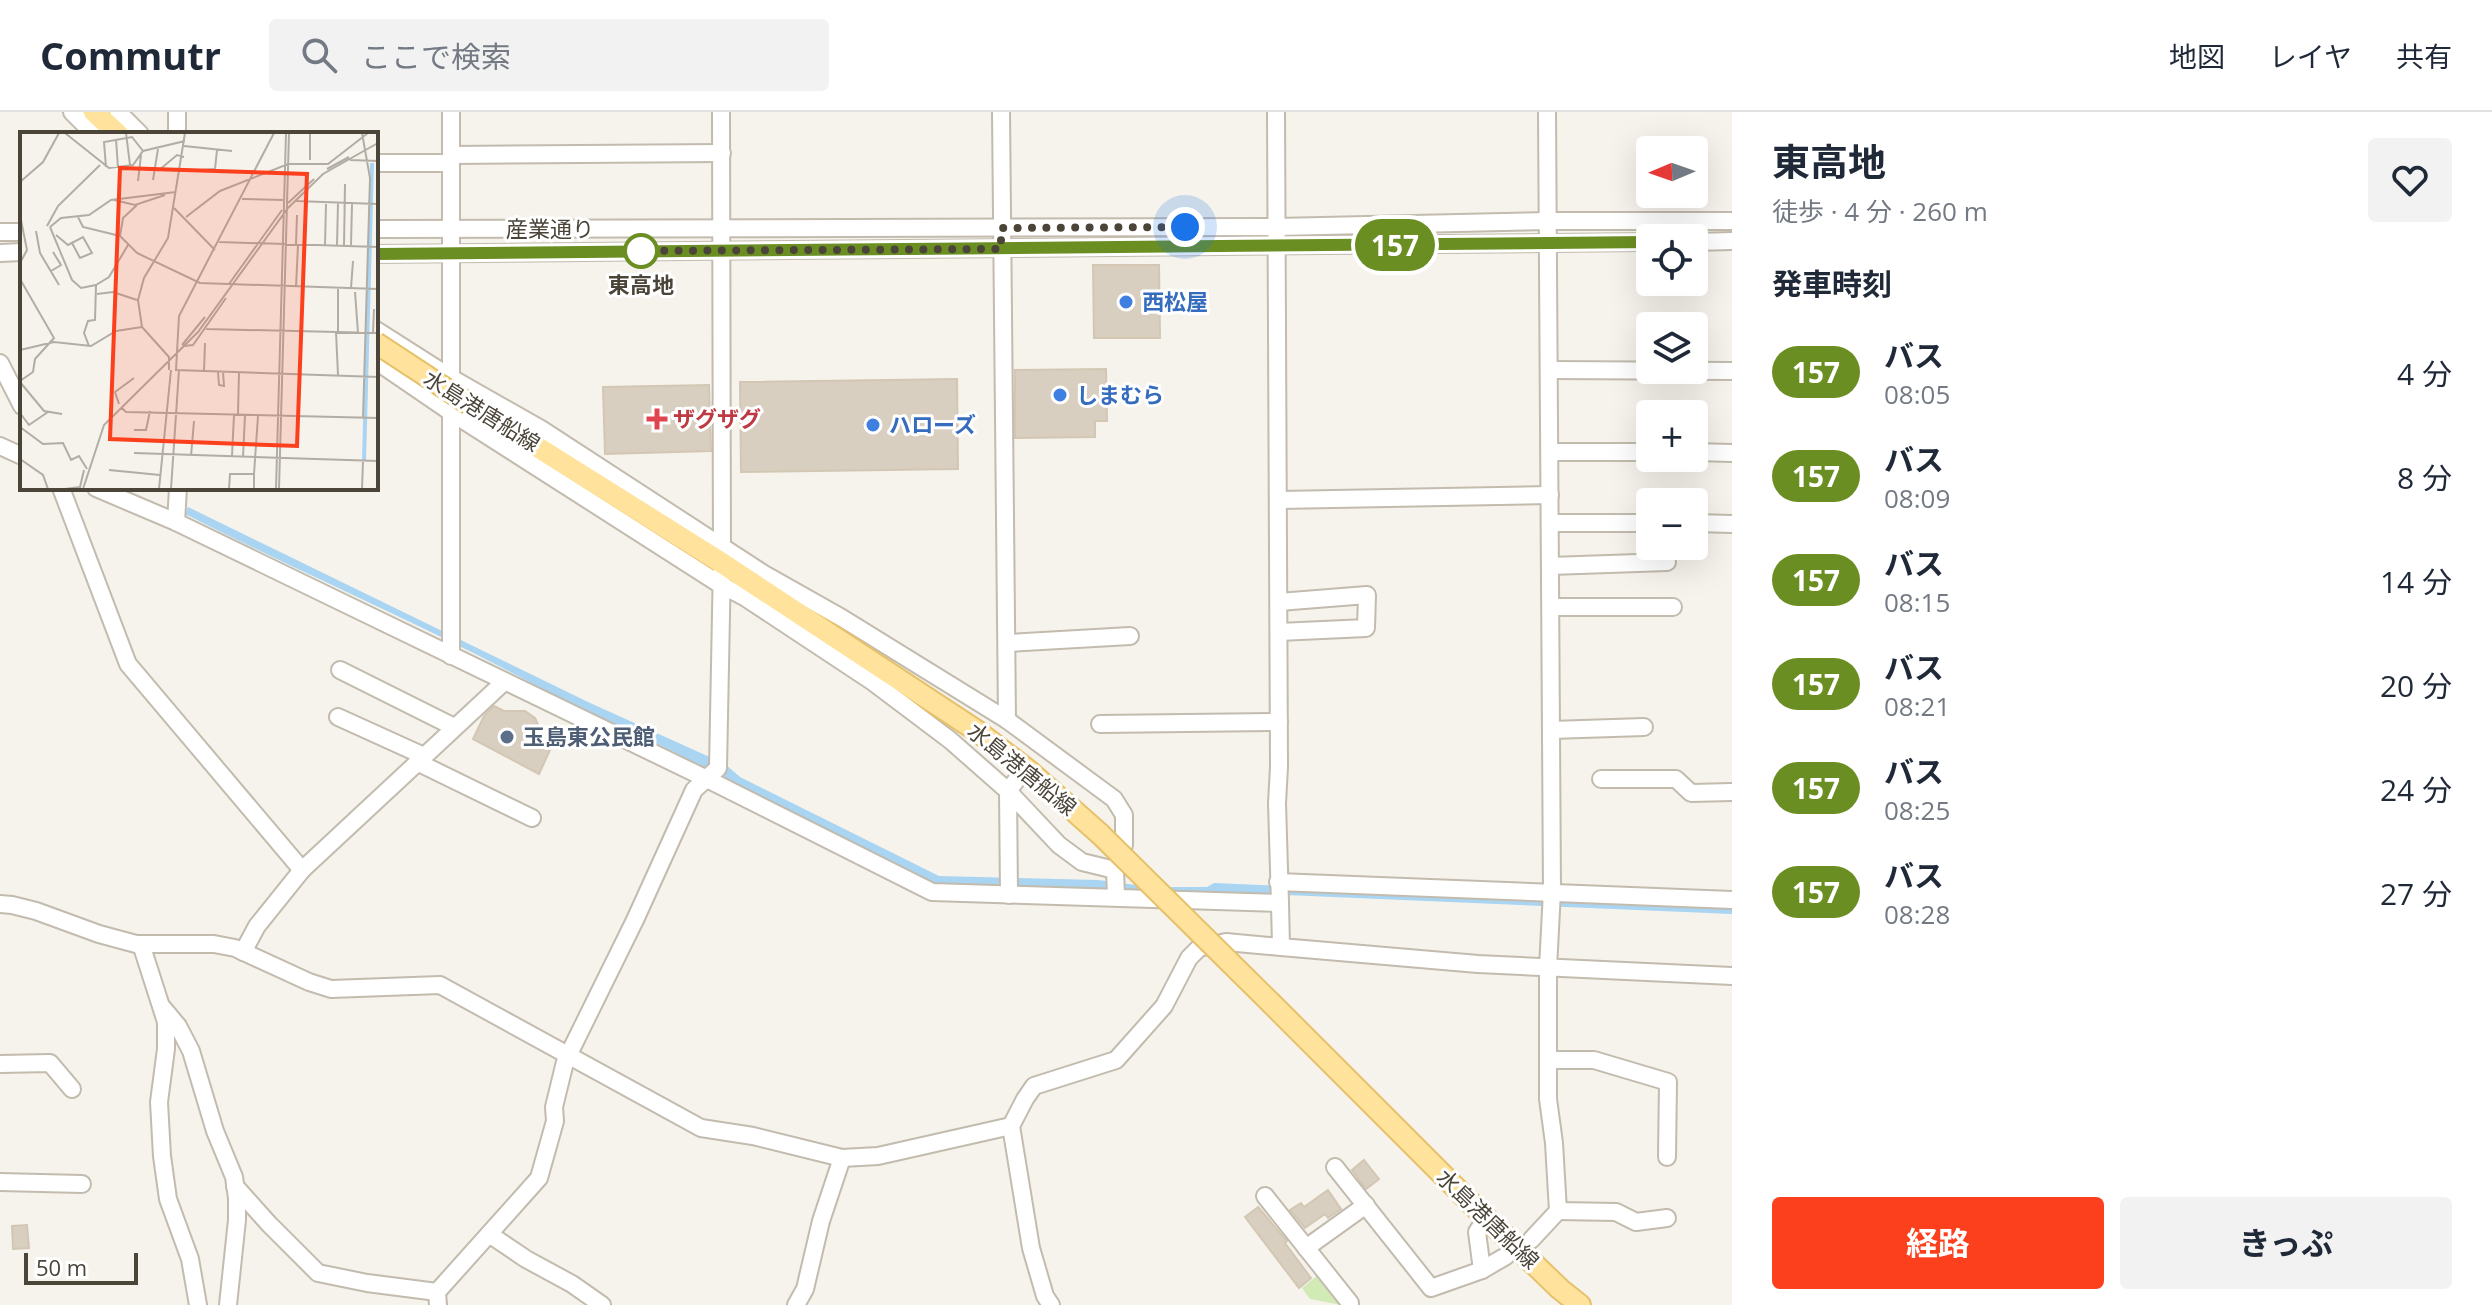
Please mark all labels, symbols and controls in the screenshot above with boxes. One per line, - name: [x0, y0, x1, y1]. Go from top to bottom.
- search box: [269, 19, 829, 91]
- text: Commutr: [40, 29, 221, 81]
- icon: search: [297, 33, 341, 77]
- text: ここで検索: [361, 36, 511, 77]
- text: 地図: [2169, 37, 2225, 75]
- text: レイヤ: [2269, 37, 2352, 75]
- text: 共有: [2396, 37, 2452, 75]
- inset map: [20, 132, 378, 490]
- text: 東高地: [1772, 135, 1886, 187]
- north arrow: [1636, 136, 1708, 208]
- map controls: [1636, 136, 1708, 560]
- button: heart: [2368, 138, 2452, 222]
- text: 徒歩 · 4 分 · 260 m: [1772, 193, 1988, 229]
- your location: [1165, 207, 1205, 247]
- street label: 産業通り: [506, 213, 594, 243]
- line badge: 157: [1349, 219, 1441, 271]
- button: locate: [1636, 224, 1708, 296]
- text: 157: [1371, 226, 1419, 264]
- marker: 東高地: [624, 234, 658, 268]
- text: 発車時刻: [1772, 263, 1892, 304]
- place label: 東高地: [608, 269, 674, 299]
- place label: 西松屋: [1142, 286, 1208, 316]
- marker: 西松屋: [1117, 293, 1135, 311]
- button: layers: [1636, 312, 1708, 384]
- text: バス: [1884, 335, 1944, 376]
- text: 157: [1792, 353, 1840, 391]
- text: 4 分: [2397, 353, 2452, 394]
- street label: 水島港唐船線: [419, 362, 546, 458]
- text: 08:05: [1884, 376, 1950, 412]
- place label: しまむら: [1076, 379, 1164, 409]
- marker: しまむら: [1051, 386, 1069, 404]
- button: +: [1636, 400, 1708, 472]
- place label: ザグザグ: [673, 403, 761, 433]
- place label: ハローズ: [889, 409, 976, 439]
- marker: ザグザグ: [648, 410, 666, 428]
- marker: ハローズ: [864, 416, 882, 434]
- text: バス: [1884, 439, 1944, 480]
- text: 157: [1792, 457, 1840, 495]
- text: 8 分: [2397, 457, 2452, 498]
- text: 08:09: [1884, 480, 1950, 516]
- button: −: [1636, 488, 1708, 560]
- text: バス: [1884, 543, 1944, 584]
- text: 157: [1792, 561, 1840, 599]
- text: 14 分: [2380, 561, 2452, 602]
- text: 08:15: [1884, 584, 1950, 620]
- text: バス: [1884, 647, 1944, 688]
- text: 157: [1792, 665, 1840, 703]
- text: 20 分: [2380, 665, 2452, 706]
- text: 08:21: [1884, 688, 1950, 724]
- street label: 水島港唐船線: [962, 715, 1083, 821]
- place label: 玉島東公民館: [523, 721, 655, 751]
- marker: 玉島東公民館: [498, 728, 516, 746]
- text: バス: [1884, 751, 1944, 792]
- text: 157: [1792, 769, 1840, 807]
- text: 24 分: [2380, 769, 2452, 810]
- text: 08:25: [1884, 792, 1950, 828]
- text: バス: [1884, 855, 1944, 896]
- text: 157: [1792, 873, 1840, 911]
- text: 27 分: [2380, 873, 2452, 914]
- text: 08:28: [1884, 896, 1950, 932]
- street label: 水島港唐船線: [1431, 1162, 1547, 1275]
- button: 経路: [1772, 1197, 2104, 1289]
- button: きっぷ: [2120, 1197, 2452, 1289]
- scale bar: [24, 1249, 138, 1285]
- text: 50 m: [36, 1252, 87, 1282]

